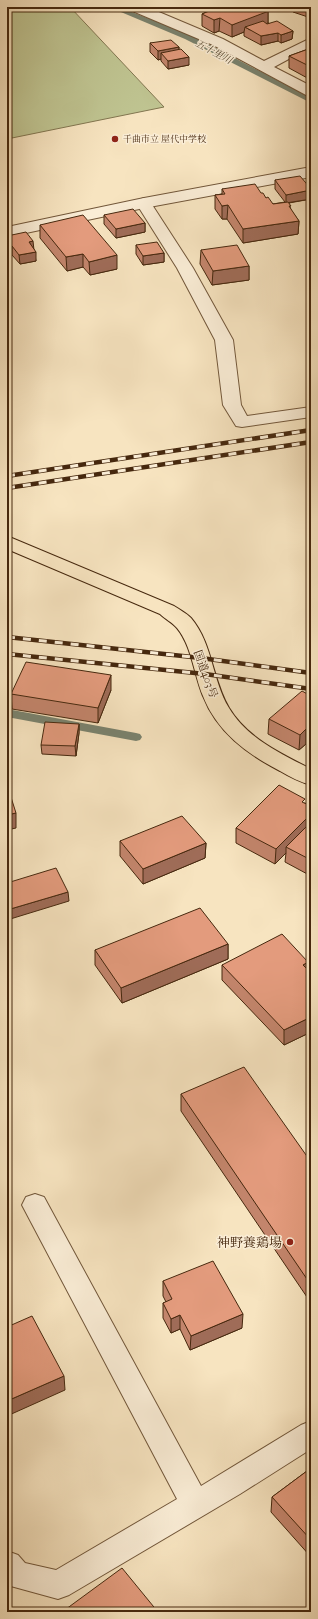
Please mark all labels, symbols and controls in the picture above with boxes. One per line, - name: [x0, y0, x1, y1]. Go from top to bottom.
- water label: 五十里川: [193, 37, 235, 67]
- marker: 千曲市立 屋代中学校: [110, 134, 120, 144]
- place label: 千曲市立 屋代中学校: [123, 134, 207, 144]
- street label: 国道403号: [191, 648, 220, 700]
- place label: 神野養鶏場: [217, 1235, 282, 1250]
- marker: 神野養鶏場: [285, 1237, 295, 1247]

